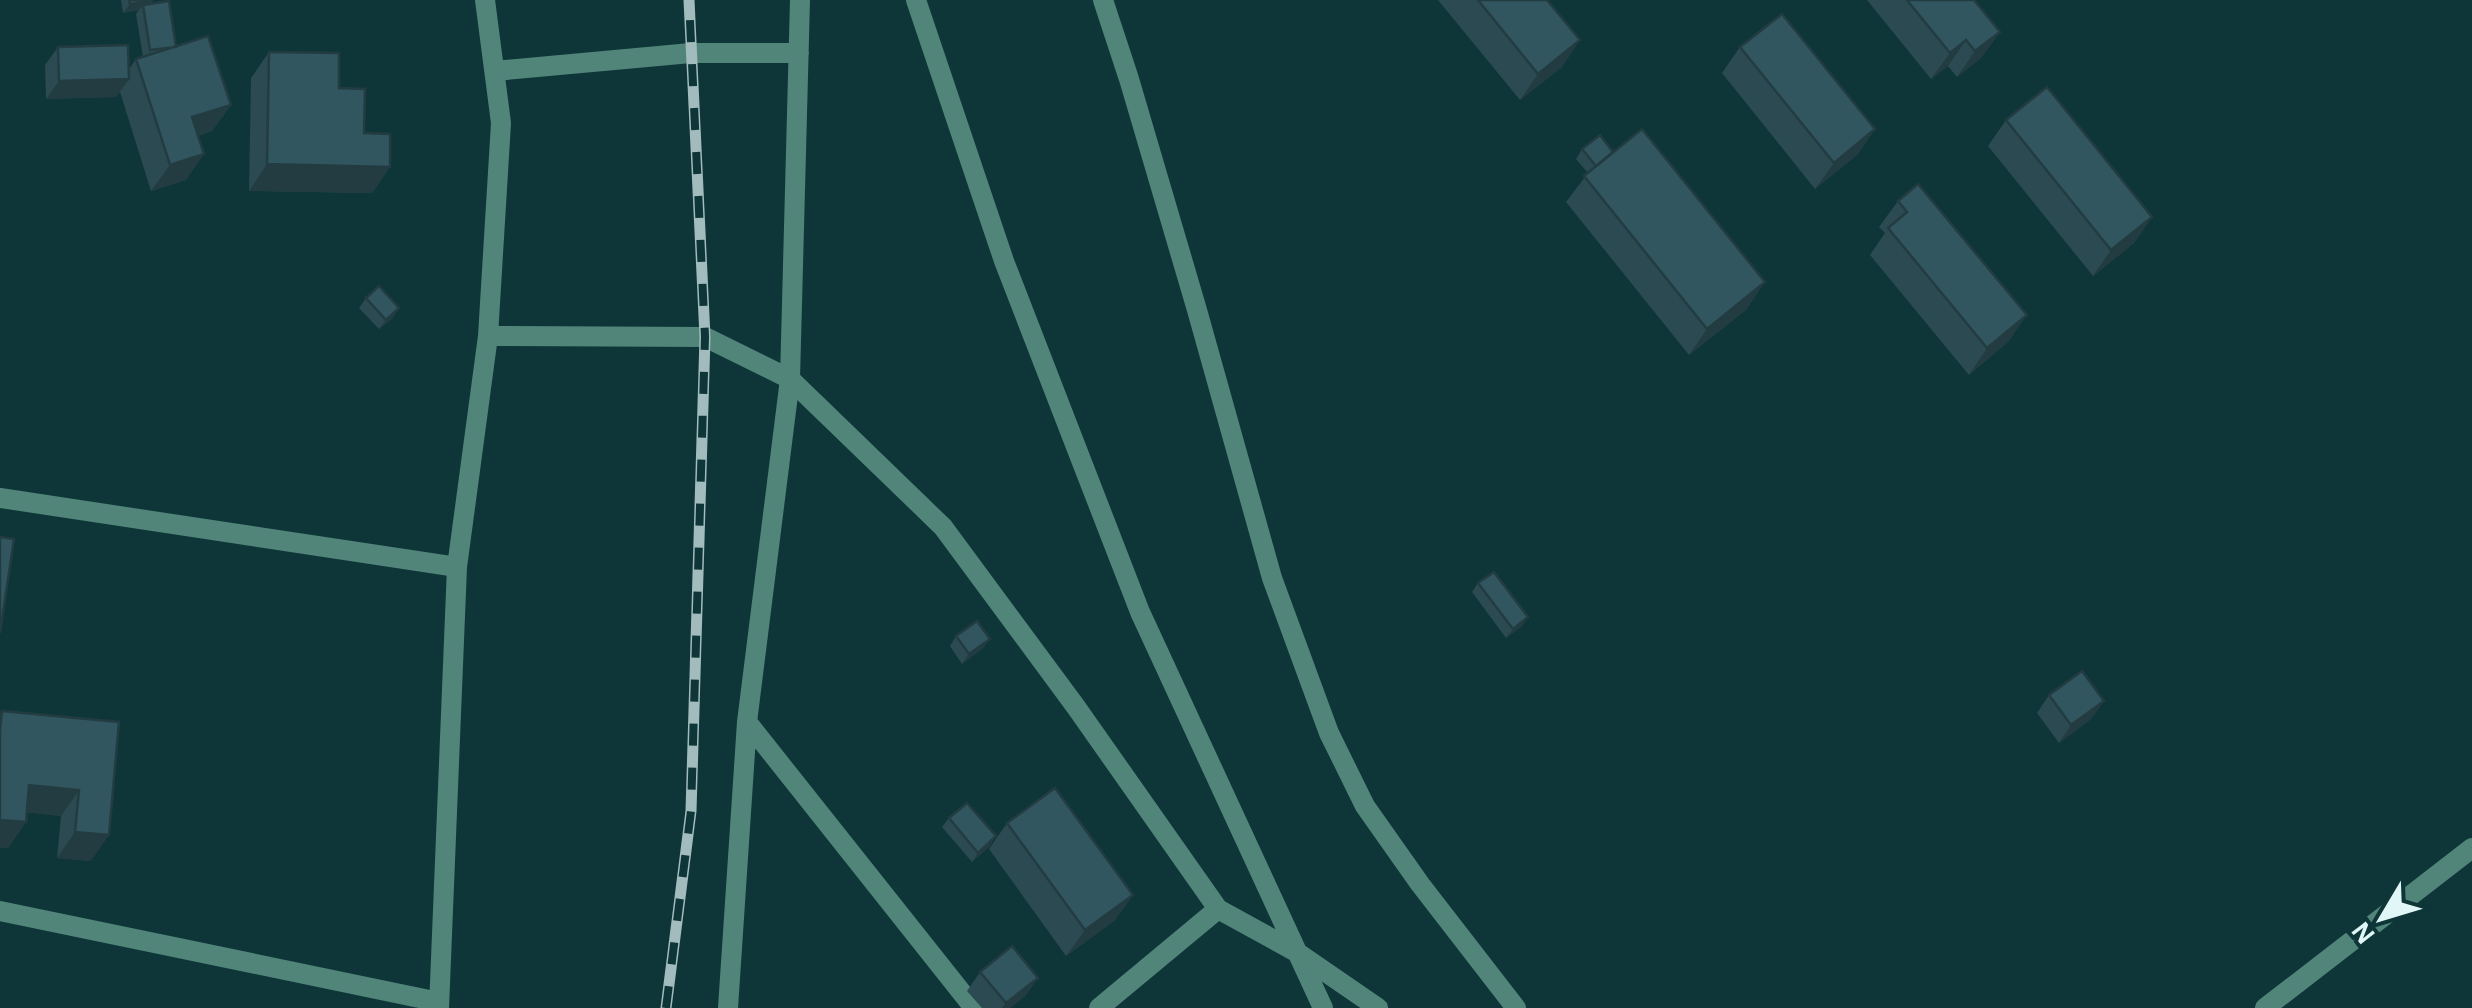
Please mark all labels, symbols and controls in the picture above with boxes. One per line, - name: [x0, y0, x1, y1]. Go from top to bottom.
- north arrow: [2332, 868, 2432, 968]
- text: N: [2347, 916, 2381, 948]

